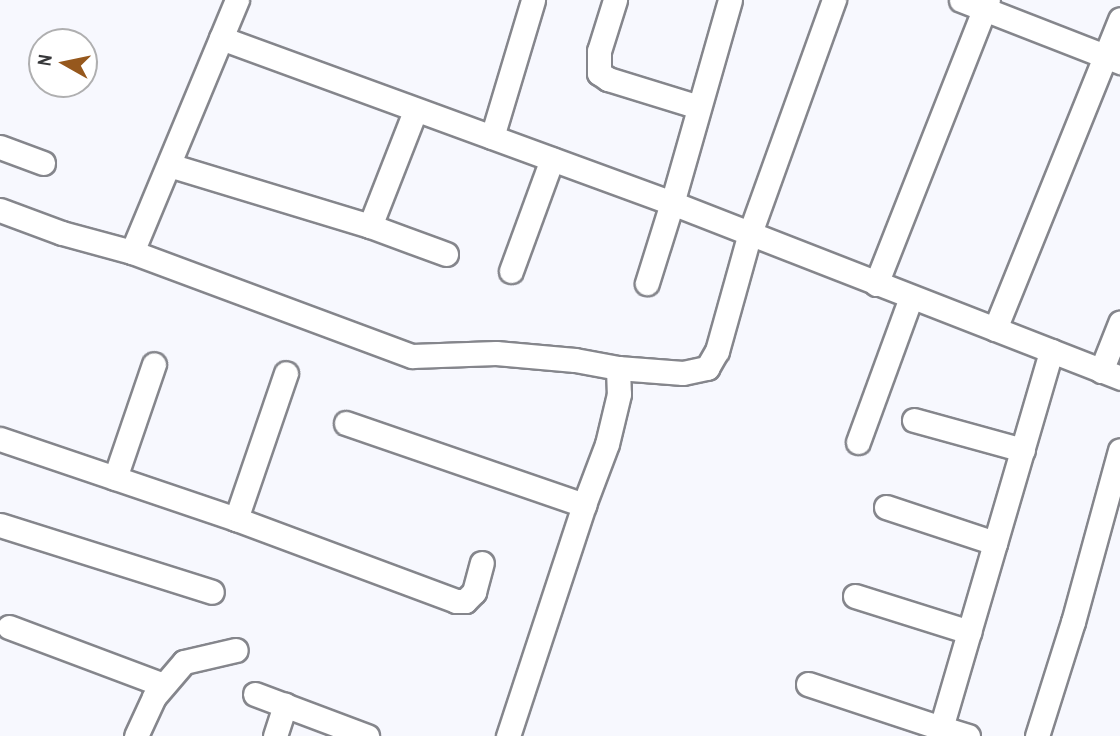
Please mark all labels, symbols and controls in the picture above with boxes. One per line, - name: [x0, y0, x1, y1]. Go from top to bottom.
- north arrow: [28, 28, 98, 98]
- text: N: [31, 52, 58, 68]

